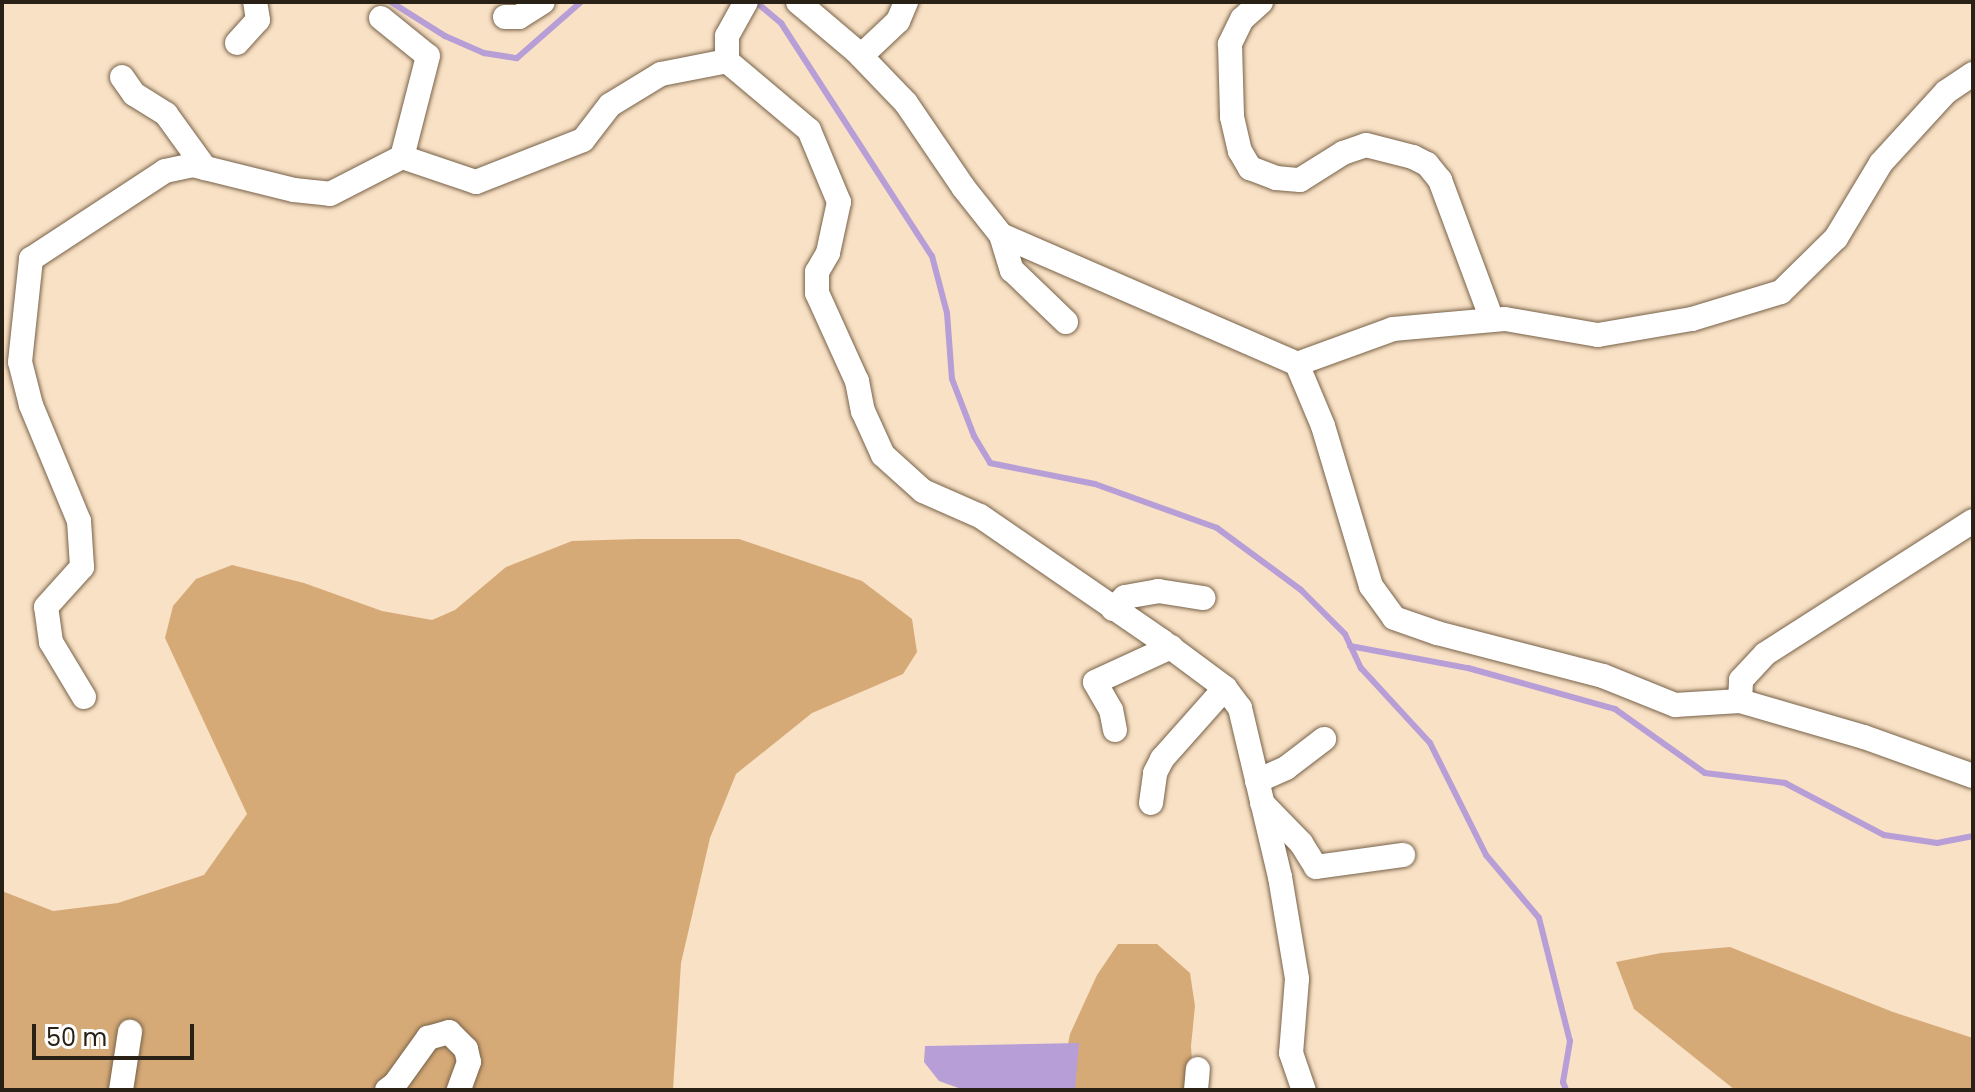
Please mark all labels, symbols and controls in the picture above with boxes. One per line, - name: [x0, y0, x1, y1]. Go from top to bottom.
- scale bar: [36, 1008, 198, 1058]
- text: 50 m: [46, 1021, 107, 1054]

